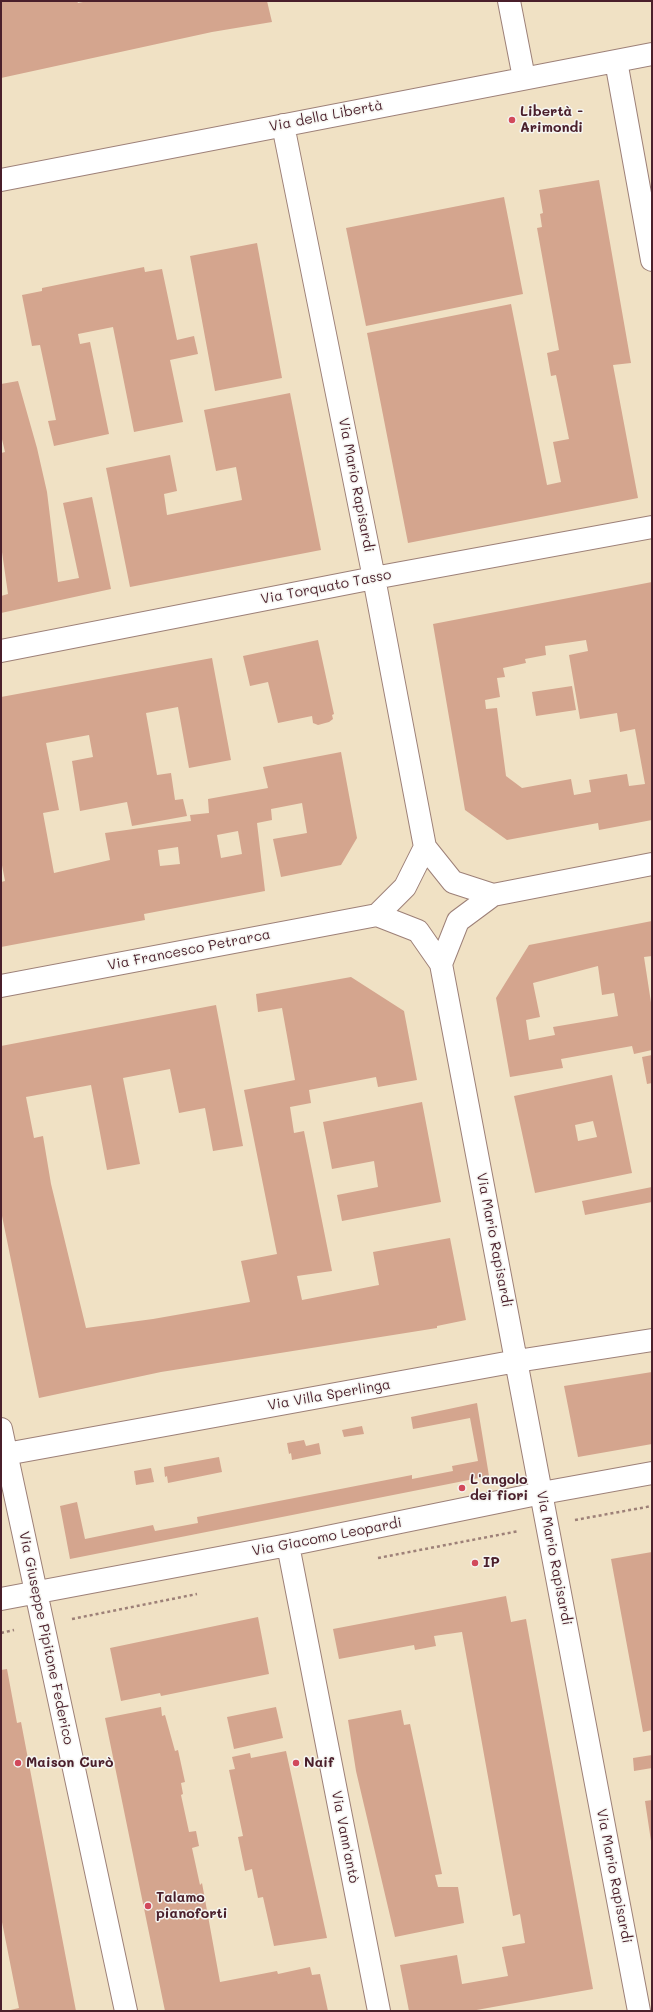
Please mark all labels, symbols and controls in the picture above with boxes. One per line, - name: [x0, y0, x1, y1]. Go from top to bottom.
- street label: Via della Libertà: [268, 97, 384, 135]
- place label: Libertà - Arimondi: [520, 104, 583, 136]
- marker: Libertà - Arimondi: [507, 115, 517, 125]
- street label: Via Mario Rapisardi: [335, 416, 377, 554]
- street label: Via Torquato Tasso: [259, 566, 393, 608]
- street label: Via Francesco Petrarca: [106, 926, 272, 974]
- street label: Via Mario Rapisardi: [473, 1171, 515, 1309]
- street label: Via Villa Sperlinga: [266, 1376, 392, 1414]
- place label: L'angolo dei fiori: [470, 1472, 528, 1504]
- marker: L'angolo dei fiori: [457, 1483, 467, 1493]
- street label: Via Mario Rapisardi: [533, 1489, 575, 1627]
- street label: Via Giacomo Leopardi: [251, 1514, 403, 1560]
- street label: Via Giuseppe Pipitone Federico: [15, 1530, 77, 1746]
- place label: IP: [483, 1555, 500, 1571]
- marker: IP: [470, 1558, 480, 1568]
- place label: Maison Curò: [26, 1755, 113, 1771]
- place label: Naif: [304, 1755, 334, 1771]
- marker: Maison Curò: [13, 1758, 23, 1768]
- marker: Naif: [291, 1758, 301, 1768]
- street label: Via Vann'antò: [328, 1789, 362, 1885]
- street label: Via Mario Rapisardi: [593, 1807, 635, 1945]
- place label: Talamo pianoforti: [156, 1890, 227, 1922]
- marker: Talamo pianoforti: [143, 1901, 153, 1911]

